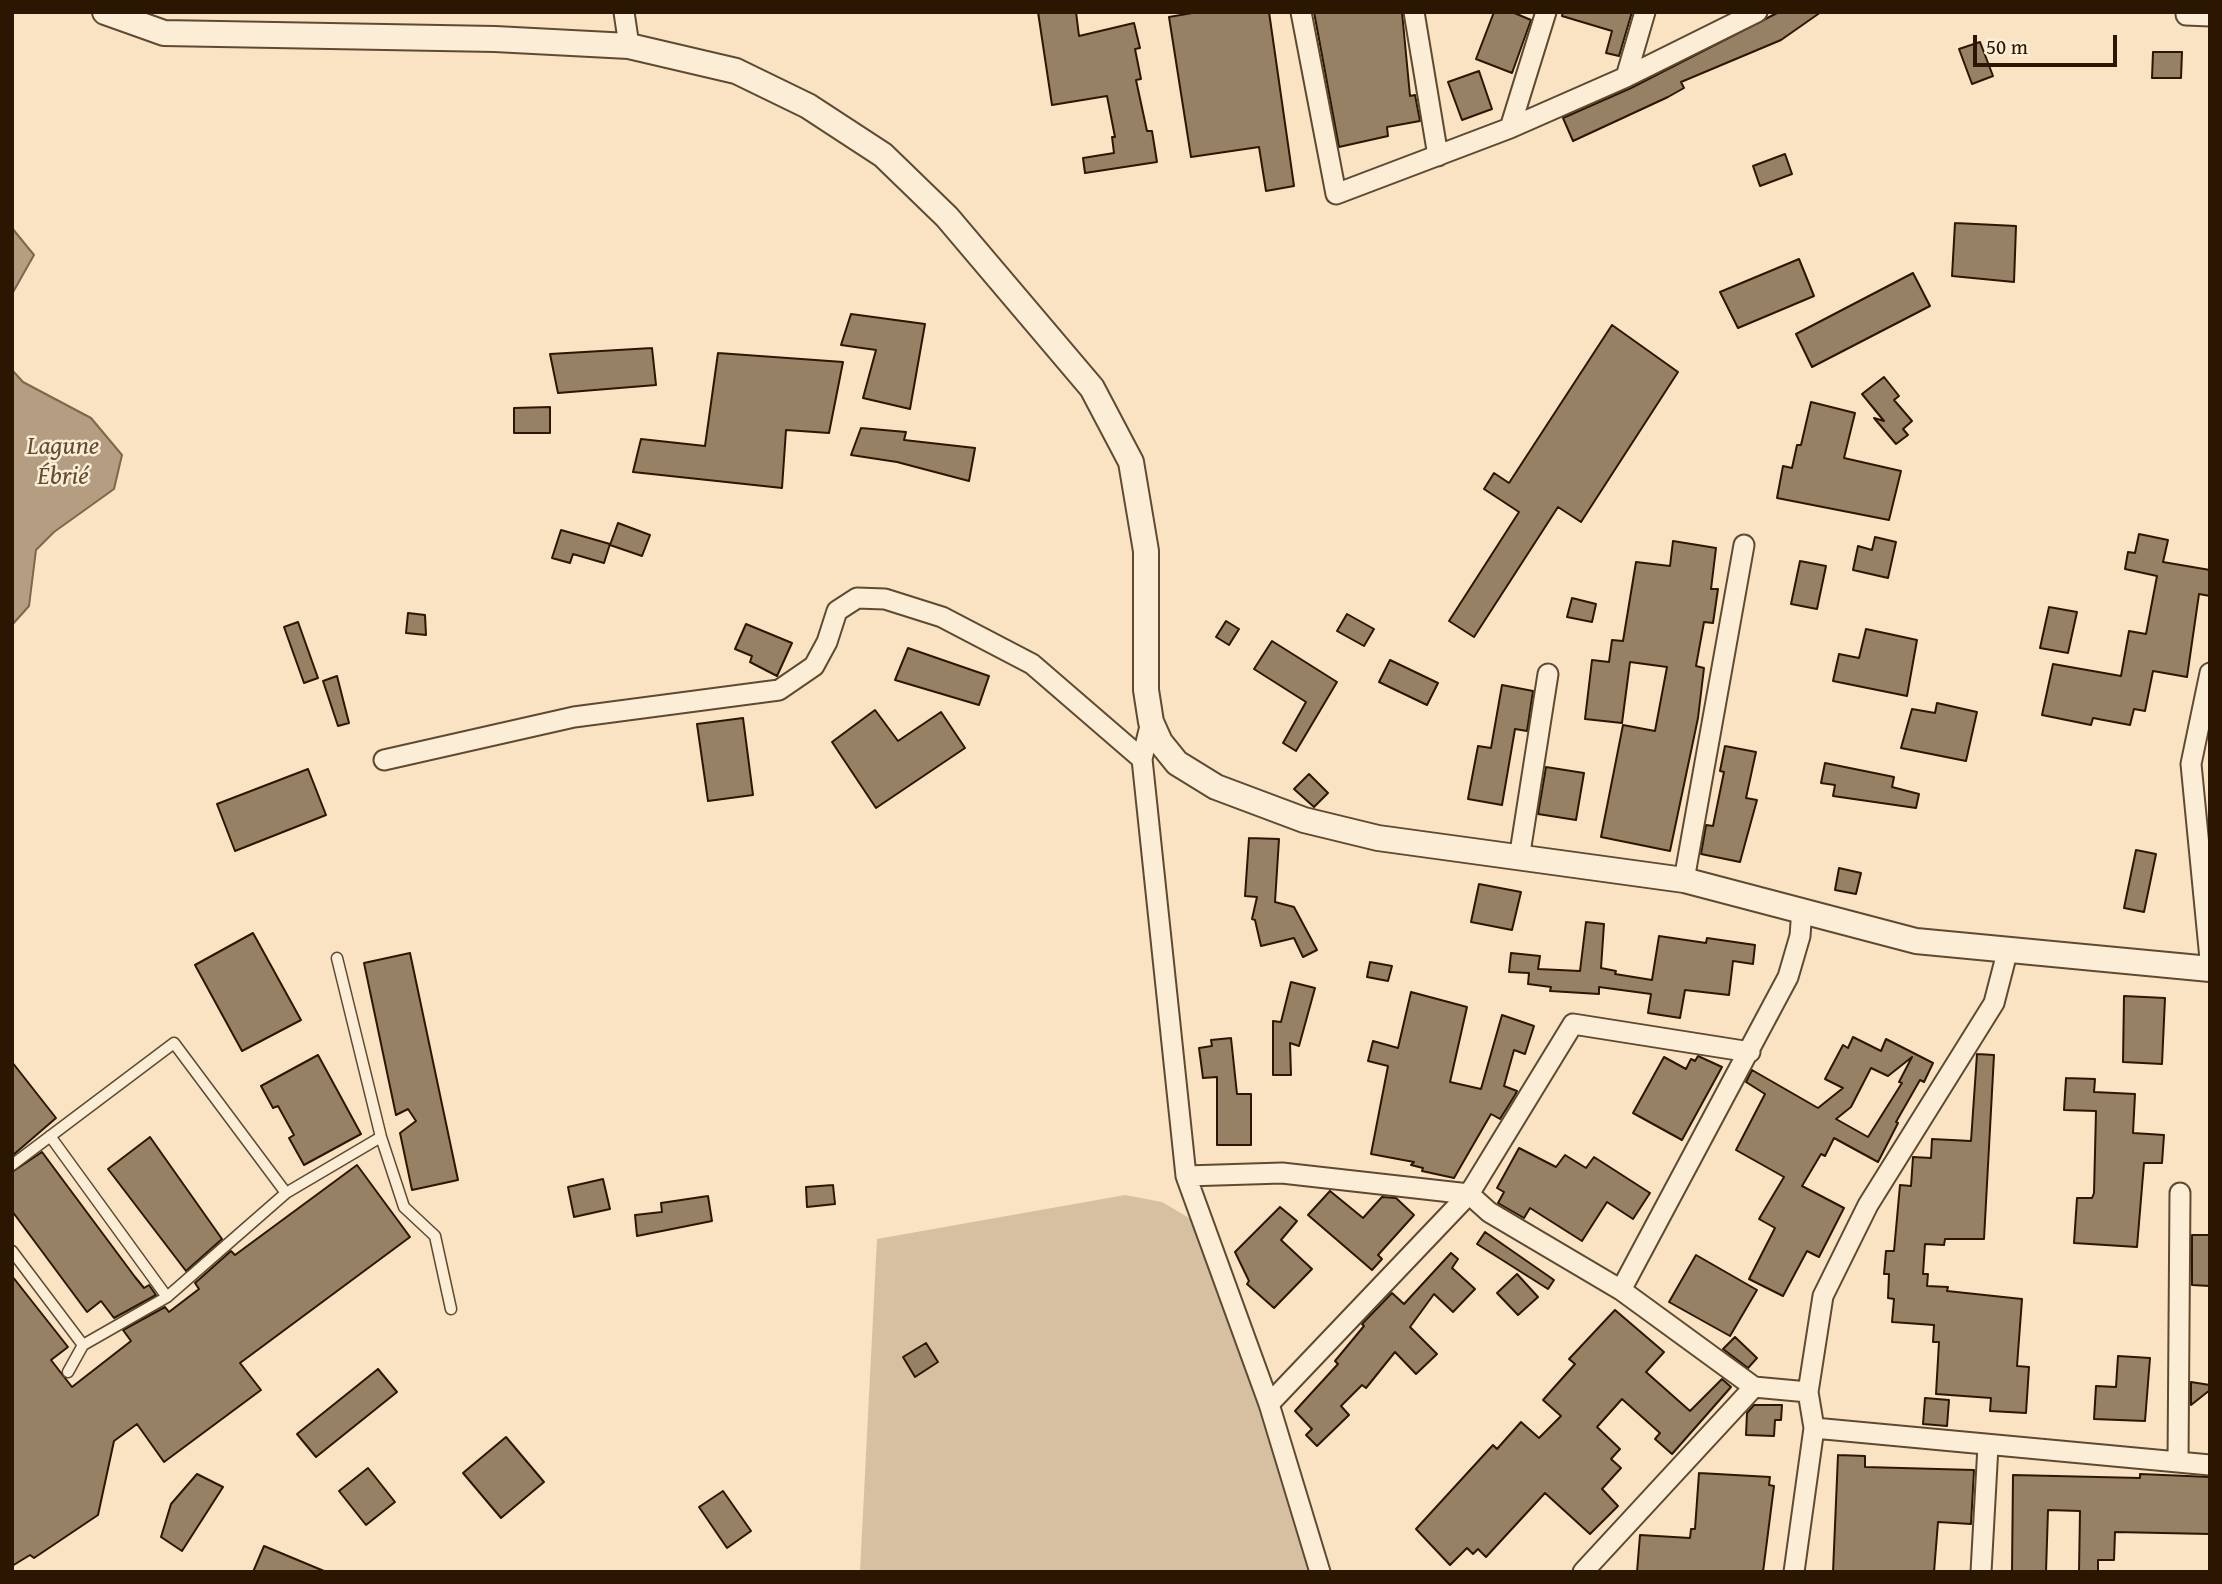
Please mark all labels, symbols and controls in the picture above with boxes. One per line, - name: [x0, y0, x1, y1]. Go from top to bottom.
- scale bar: [1977, 21, 2120, 65]
- text: 50 m: [1986, 31, 2028, 62]
- water label: Lagune Ébrié: [27, 431, 99, 492]

